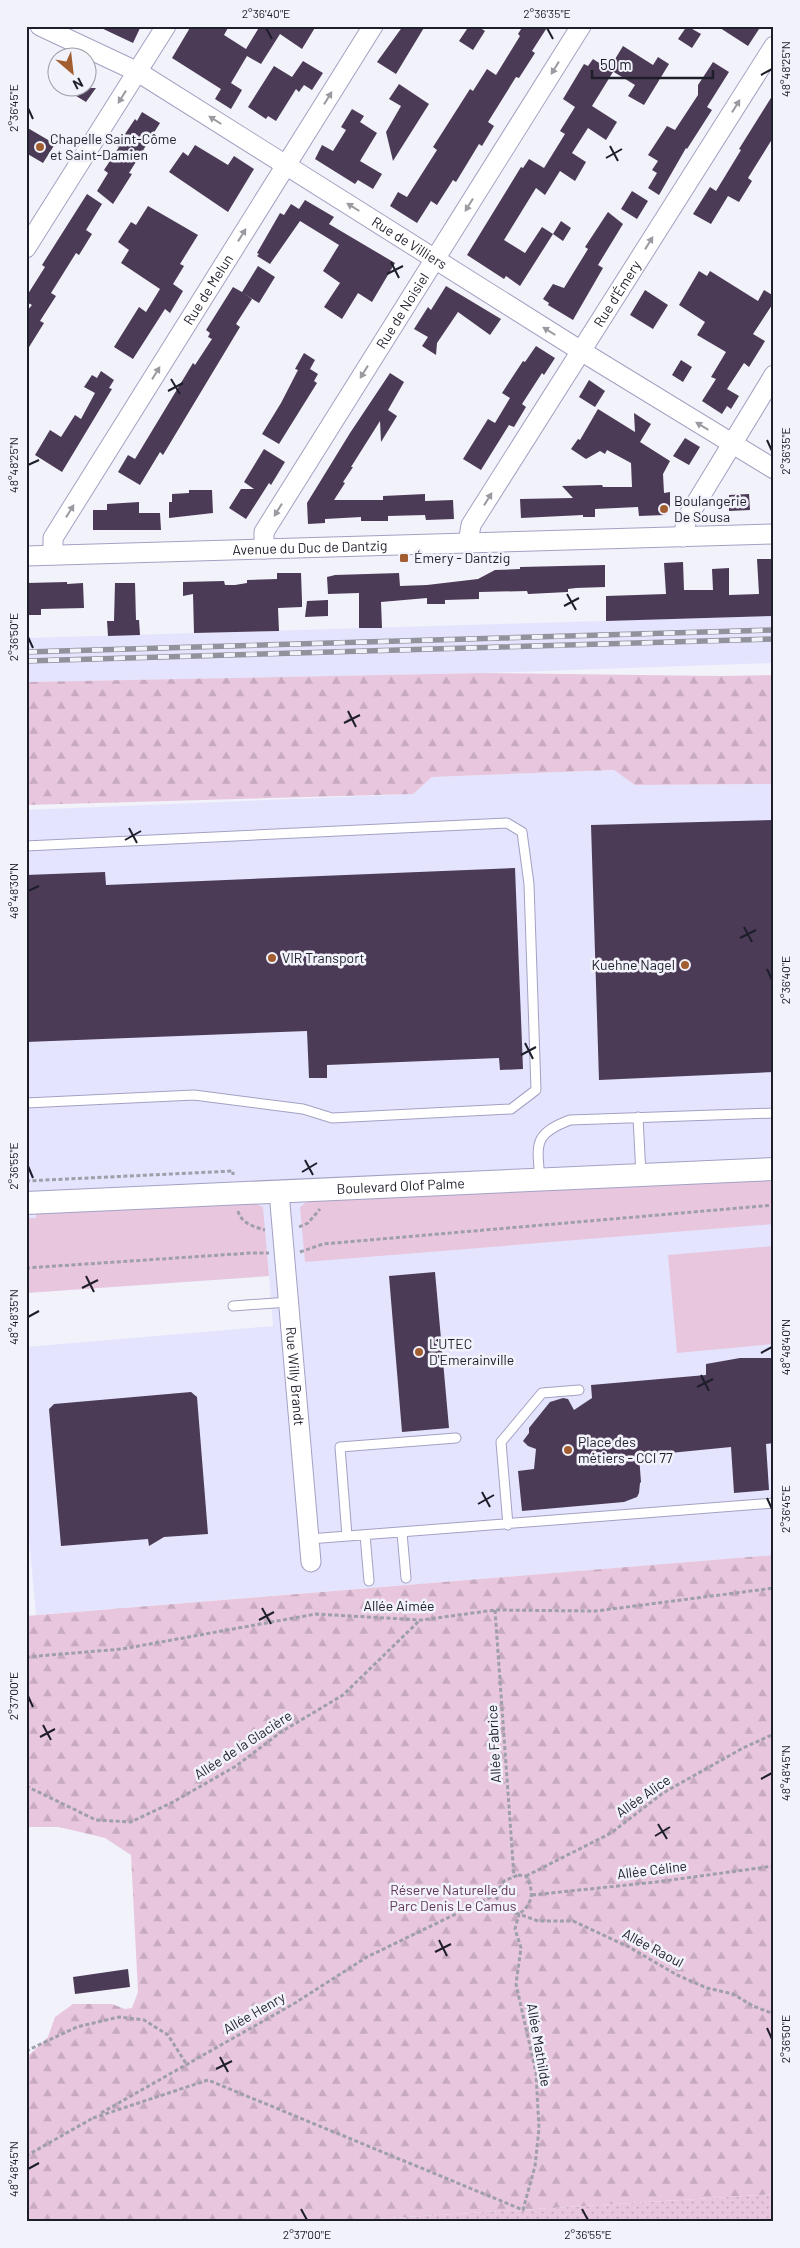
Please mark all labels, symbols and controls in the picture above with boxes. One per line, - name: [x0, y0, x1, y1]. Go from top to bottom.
- text: 2°36'40"E: [242, 6, 290, 20]
- text: 2°36'35"E: [523, 6, 571, 20]
- text: 48°48'25"N: [778, 41, 792, 97]
- north arrow: [48, 48, 98, 98]
- scale bar: [592, 48, 714, 80]
- text: 50 m: [600, 55, 632, 73]
- one-way arrow: [551, 61, 560, 74]
- text: N: [70, 74, 86, 94]
- text: 2°36'45"E: [6, 84, 20, 132]
- one-way arrow: [117, 91, 127, 104]
- one-way arrow: [324, 91, 333, 104]
- one-way arrow: [731, 99, 740, 113]
- one-way arrow: [209, 116, 222, 125]
- place label: Chapelle Saint-Côme et Saint-Damien: [50, 130, 177, 163]
- marker: Chapelle Saint-Côme et Saint-Damien: [34, 141, 46, 153]
- one-way arrow: [464, 198, 473, 212]
- one-way arrow: [346, 202, 359, 211]
- street label: Rue de Villiers: [369, 213, 451, 273]
- one-way arrow: [238, 229, 247, 242]
- one-way arrow: [644, 237, 654, 250]
- street label: Rue de Melun: [179, 251, 236, 328]
- street label: Rue d'Émery: [590, 257, 645, 330]
- street label: Rue de Noisiel: [372, 270, 432, 352]
- one-way arrow: [542, 327, 556, 336]
- one-way arrow: [359, 366, 369, 379]
- one-way arrow: [151, 367, 161, 380]
- one-way arrow: [696, 421, 709, 430]
- text: 2°36'35"E: [778, 427, 792, 475]
- text: 48°48'25"N: [6, 437, 20, 493]
- place label: Boulangerie De Sousa: [674, 492, 747, 525]
- one-way arrow: [483, 493, 492, 506]
- marker: Boulangerie De Sousa: [658, 503, 670, 515]
- one-way arrow: [65, 504, 74, 518]
- one-way arrow: [273, 504, 282, 517]
- street label: Avenue du Duc de Dantzig: [232, 536, 388, 558]
- place label: Émery - Dantzig: [414, 549, 510, 566]
- marker: Émery - Dantzig: [398, 552, 410, 564]
- text: 2°36'50"E: [6, 613, 20, 661]
- text: 48°48'30"N: [6, 863, 20, 919]
- place label: VIR Transport: [282, 949, 365, 966]
- marker: VIR Transport: [266, 952, 278, 964]
- place label: Kuehne Nagel: [591, 956, 675, 973]
- text: 2°36'40"E: [778, 956, 792, 1004]
- marker: Kuehne Nagel: [679, 959, 691, 971]
- text: 2°36'55"E: [6, 1142, 20, 1190]
- street label: Boulevard Olof Palme: [336, 1174, 465, 1197]
- text: 48°48'35"N: [6, 1289, 20, 1345]
- text: 48°48'40"N: [778, 1319, 792, 1375]
- street label: Rue Willy Brandt: [283, 1326, 308, 1426]
- place label: L'UTEC D'Emerainville: [429, 1335, 514, 1368]
- marker: L'UTEC D'Emerainville: [413, 1346, 425, 1358]
- place label: Place des métiers - CCI 77: [578, 1433, 673, 1466]
- marker: Place des métiers - CCI 77: [562, 1444, 574, 1456]
- text: 2°36'45"E: [778, 1485, 792, 1533]
- street label: Allée Aimée: [363, 1597, 435, 1614]
- text: 2°37'00"E: [6, 1672, 20, 1720]
- street label: Allée Fabrice: [483, 1704, 504, 1784]
- street label: Allée de la Glacière: [191, 1707, 295, 1783]
- text: 48°48'45"N: [778, 1745, 792, 1801]
- street label: Allée Alice: [612, 1771, 673, 1821]
- street label: Allée Céline: [616, 1857, 688, 1882]
- park label: Réserve Naturelle du Parc Denis Le Camus: [390, 1881, 517, 1914]
- street label: Allée Raoul: [620, 1924, 687, 1971]
- street label: Allée Henry: [220, 1988, 288, 2037]
- street label: Allée Mathilde: [524, 2002, 555, 2088]
- text: 2°36'50"E: [778, 2015, 792, 2063]
- text: 48°48'45"N: [6, 2141, 20, 2197]
- text: 2°37'00"E: [283, 2227, 331, 2241]
- text: 2°36'55"E: [564, 2227, 612, 2241]

